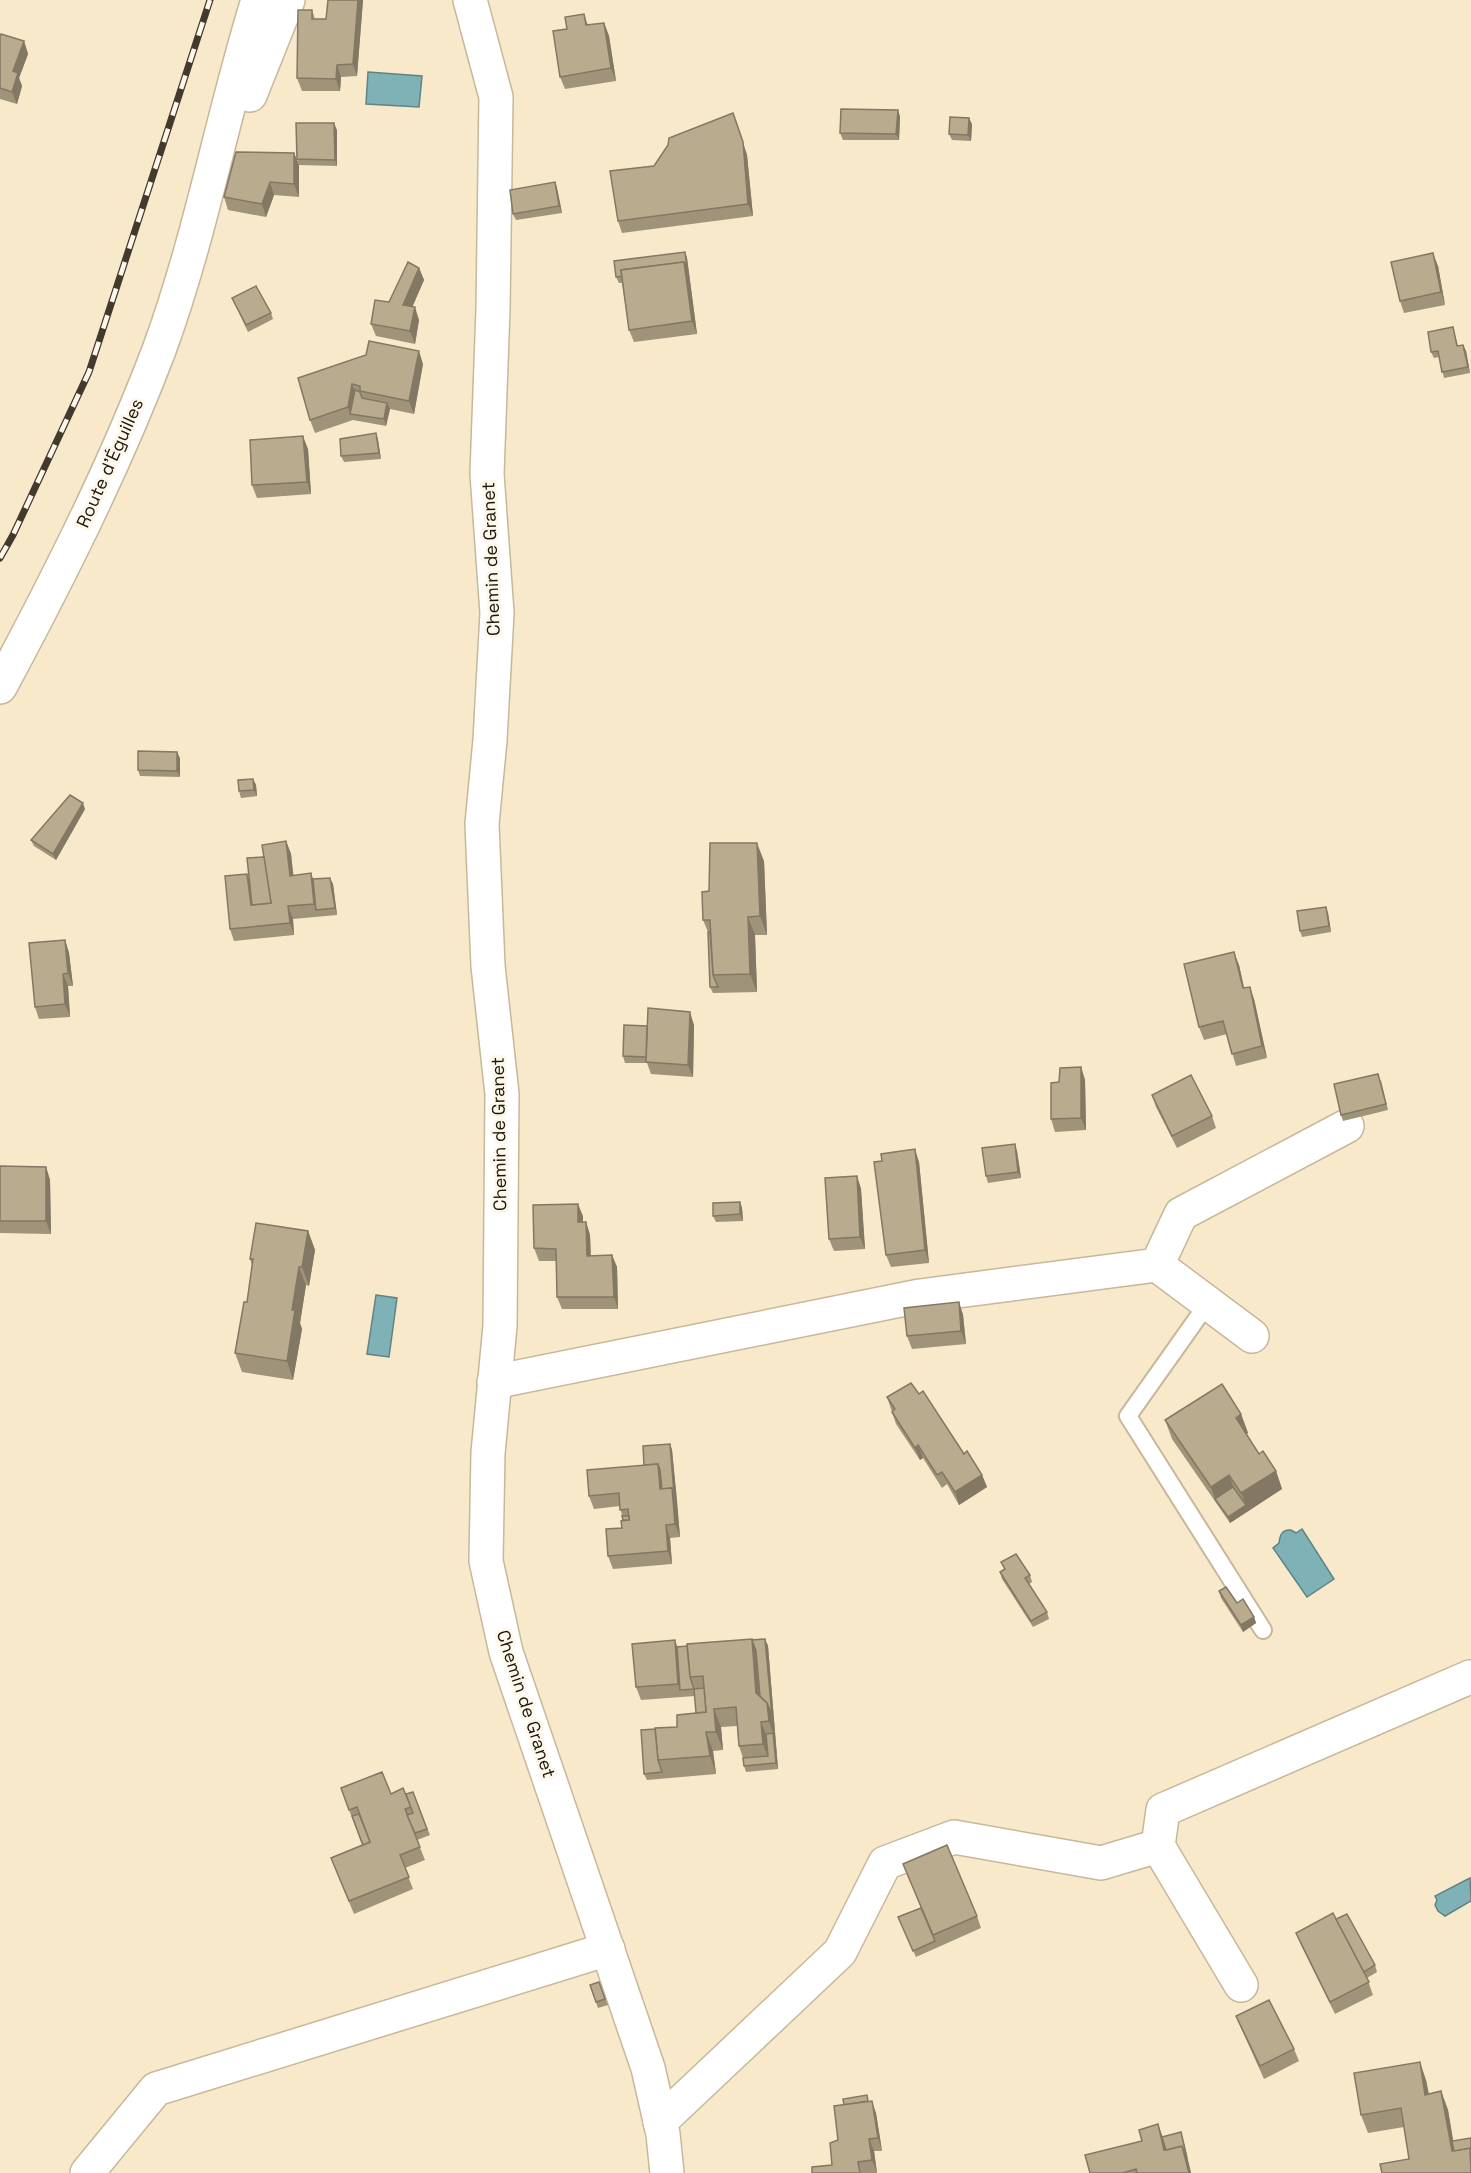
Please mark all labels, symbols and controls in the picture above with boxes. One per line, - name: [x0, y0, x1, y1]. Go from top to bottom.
- street label: Route d'Éguilles: [71, 395, 148, 531]
- street label: Chemin de Granet: [476, 482, 505, 636]
- street label: Chemin de Granet: [486, 1057, 511, 1211]
- street label: Chemin de Granet: [492, 1627, 561, 1781]

